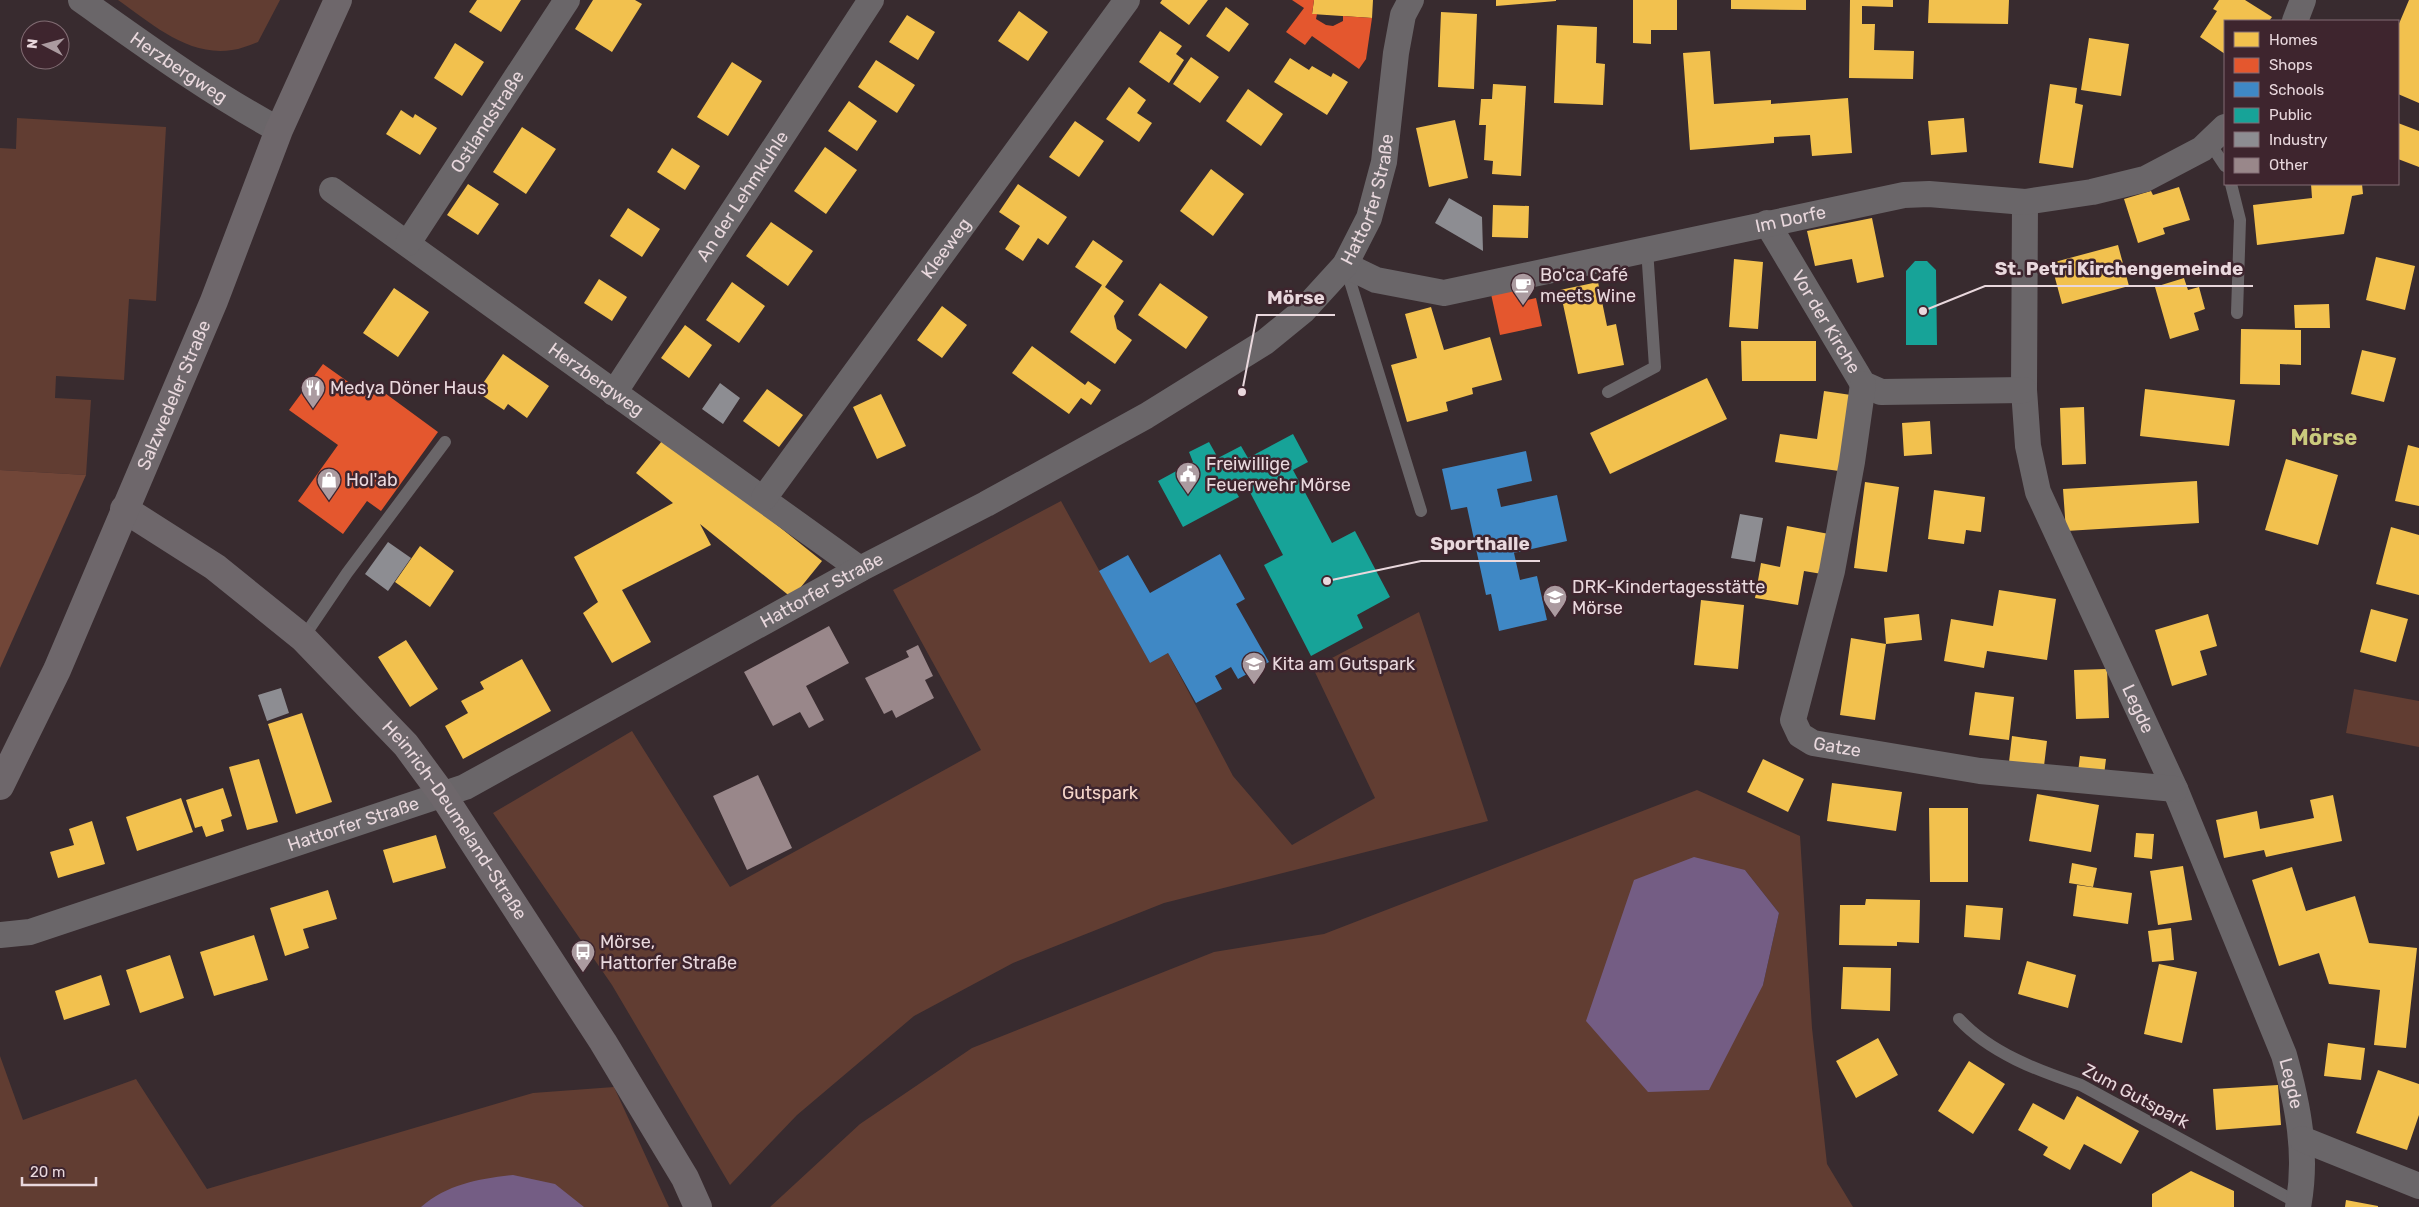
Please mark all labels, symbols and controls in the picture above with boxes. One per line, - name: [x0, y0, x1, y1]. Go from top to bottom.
- north arrow: [20, 20, 70, 70]
- legend: [2224, 20, 2399, 185]
- street label: Herzbergweg: [126, 27, 231, 108]
- text: Homes: [2269, 31, 2318, 49]
- text: N: [24, 38, 42, 50]
- text: Shops: [2269, 56, 2313, 74]
- street label: Ostlandstraße: [446, 66, 529, 177]
- text: Schools: [2269, 81, 2325, 99]
- text: Public: [2269, 106, 2312, 124]
- street label: An der Lehmkuhle: [692, 127, 793, 266]
- text: Industry: [2269, 131, 2328, 149]
- street label: Hattorfer Straße: [1336, 133, 1398, 269]
- text: Other: [2269, 156, 2309, 174]
- street label: Im Dorfe: [1753, 201, 1828, 237]
- street label: Kleeweg: [916, 213, 976, 283]
- callout: St. Petri Kirchengemeinde: [1985, 252, 2253, 286]
- text: St. Petri Kirchengemeinde: [1995, 257, 2243, 280]
- place label: Bo'ca Café meets Wine: [1540, 264, 1636, 307]
- street label: Vor der Kirche: [1787, 266, 1865, 377]
- cafe icon: Bo'ca Café meets Wine: [1510, 272, 1536, 306]
- callout: Mörse: [1257, 281, 1335, 315]
- text: Mörse: [1267, 286, 1325, 309]
- street label: Salzwedeler Straße: [132, 317, 216, 473]
- street label: Herzbergweg: [544, 338, 648, 421]
- restaurant icon: Medya Döner Haus: [300, 375, 326, 409]
- place label: Medya Döner Haus: [330, 377, 486, 399]
- district label: Mörse: [2291, 424, 2357, 451]
- place label: Freiwillige Feuerwehr Mörse: [1206, 453, 1351, 496]
- public building icon: Freiwillige Feuerwehr Mörse: [1175, 461, 1201, 495]
- shop icon: Hol'ab: [316, 467, 342, 501]
- place label: Hol'ab: [346, 469, 398, 491]
- callout: Sporthalle: [1421, 527, 1540, 561]
- text: Sporthalle: [1430, 532, 1530, 555]
- street label: Hattorfer Straße: [756, 548, 887, 633]
- place label: DRK-Kindertagesstätte Mörse: [1572, 576, 1765, 619]
- school or university icon: DRK-Kindertagesstätte Mörse: [1542, 584, 1568, 618]
- school or university icon: Kita am Gutspark: [1241, 651, 1267, 685]
- place label: Kita am Gutspark: [1272, 653, 1416, 675]
- street label: Legde: [2117, 681, 2159, 737]
- street label: Heinrich-Deumeland-Straße: [377, 716, 532, 924]
- street label: Gatze: [1812, 732, 1863, 762]
- park label: Gutspark: [1062, 782, 1139, 804]
- street label: Hattorfer Straße: [285, 792, 422, 856]
- place label: Mörse, Hattorfer Straße: [600, 931, 737, 974]
- bus stop icon: Mörse, Hattorfer Straße: [570, 939, 596, 973]
- street label: Legde: [2274, 1055, 2308, 1111]
- street label: Zum Gutspark: [2079, 1059, 2194, 1134]
- scale bar: [22, 1154, 96, 1186]
- text: 20 m: [30, 1163, 65, 1181]

